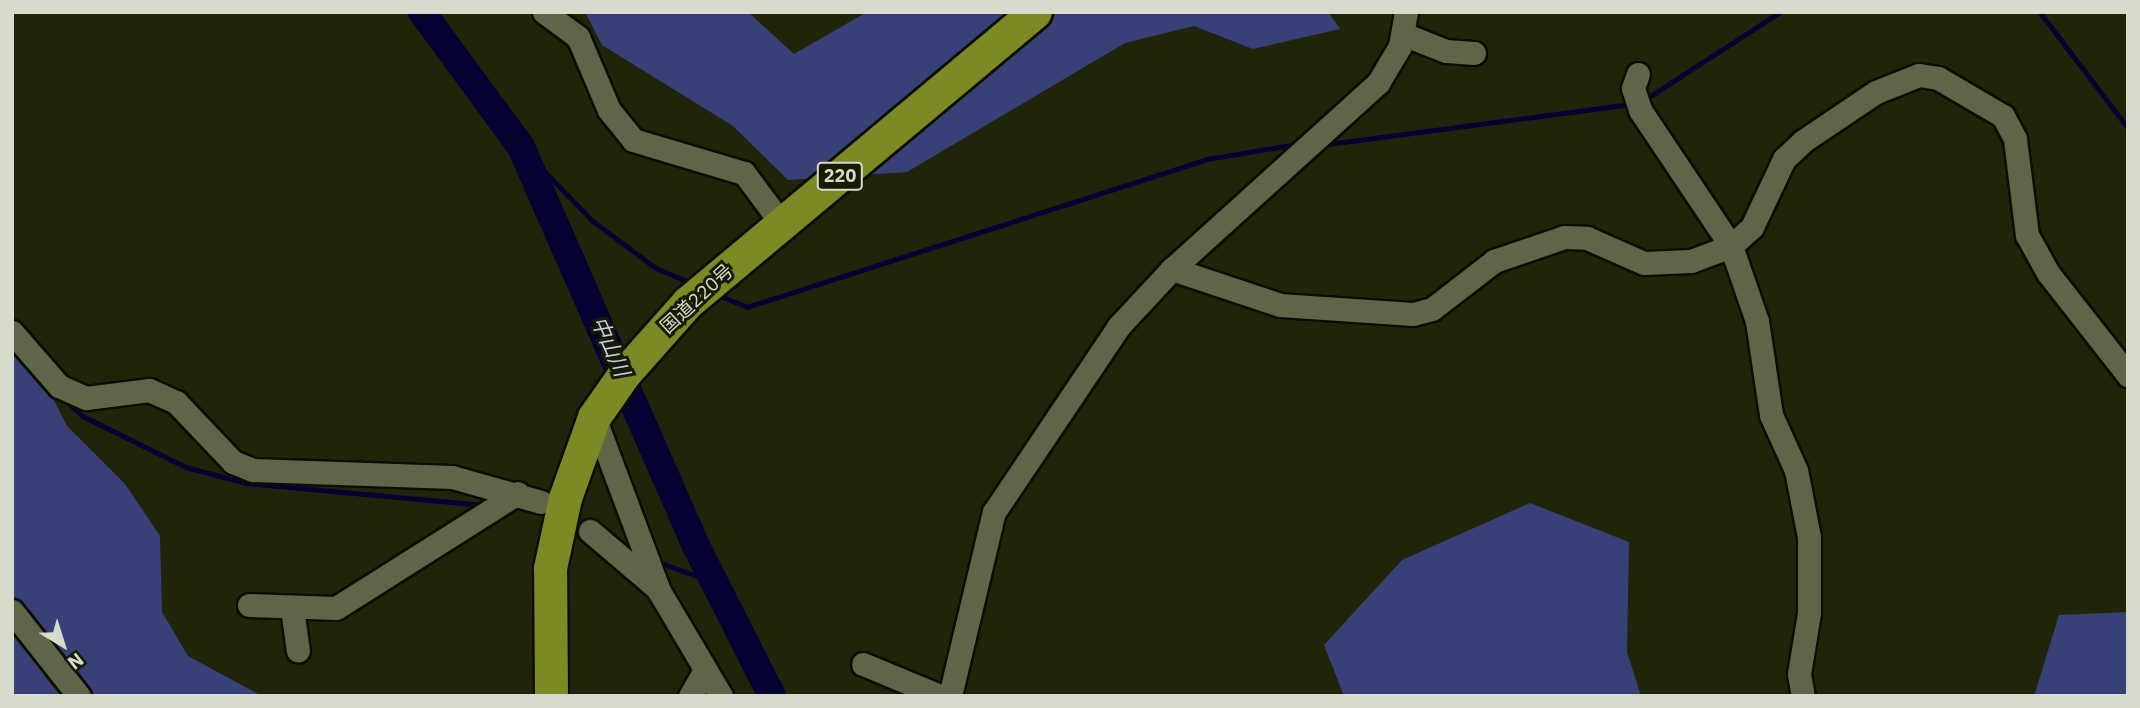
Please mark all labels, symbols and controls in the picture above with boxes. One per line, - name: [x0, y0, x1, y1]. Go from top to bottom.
- road number: 220: [816, 162, 864, 190]
- street label: 国道220号: [656, 260, 738, 338]
- water label: 中山川: [587, 312, 635, 380]
- north arrow: [28, 610, 98, 680]
- text: N: [63, 648, 89, 675]

